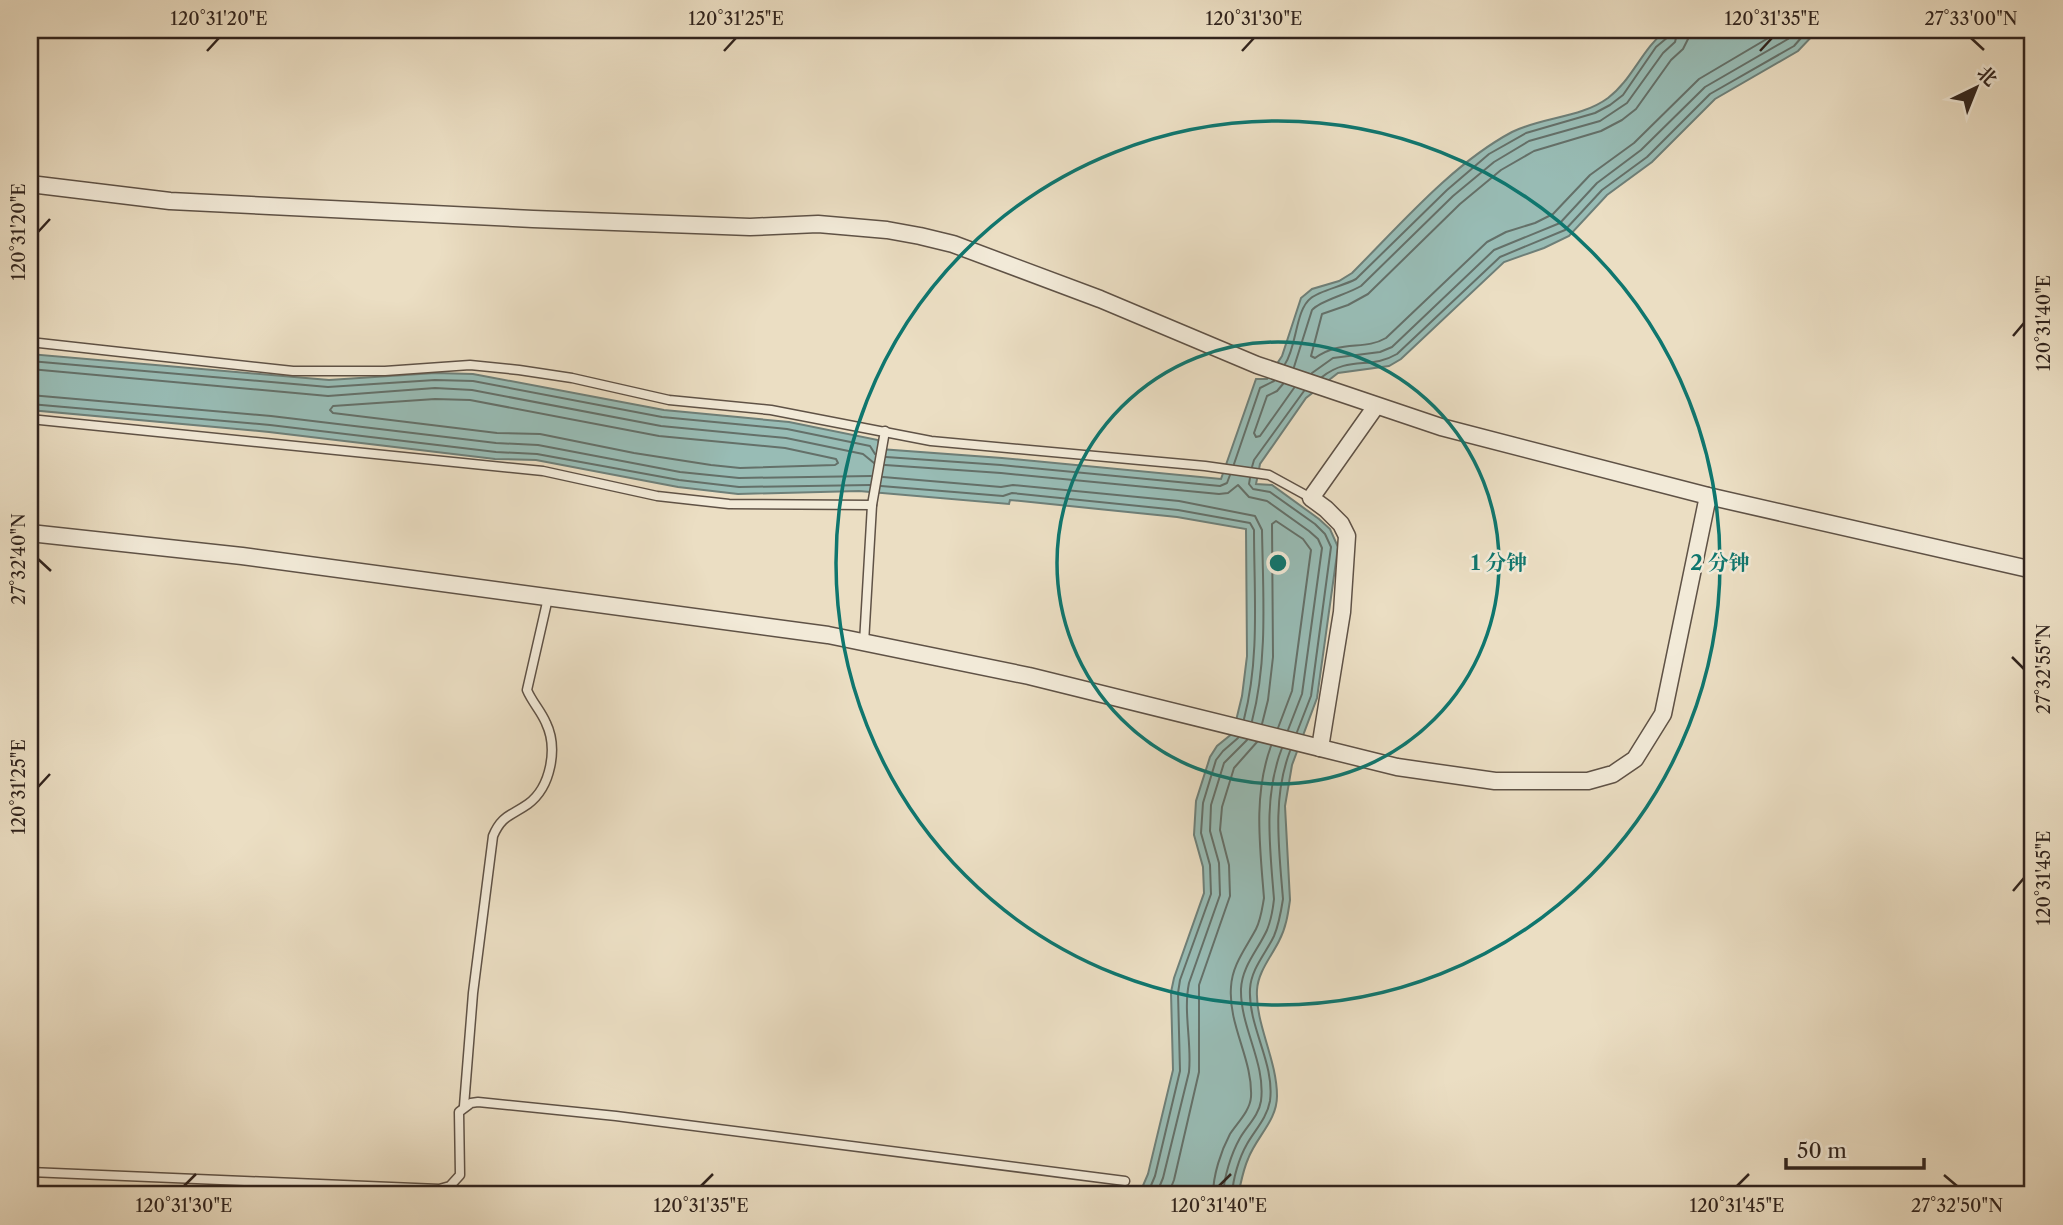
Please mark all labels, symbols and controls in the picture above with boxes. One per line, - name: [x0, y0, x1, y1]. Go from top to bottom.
- text: 120°31'20"E: [170, 8, 268, 30]
- text: 120°31'25"E: [688, 8, 784, 30]
- text: 120°31'30"E: [1206, 8, 1302, 30]
- text: 120°31'35"E: [1724, 8, 1820, 30]
- text: 27°33'00"N: [1924, 8, 2018, 30]
- north arrow: [1940, 52, 2010, 122]
- text: 北: [1972, 61, 2002, 91]
- text: 120°31'20"E: [8, 183, 30, 281]
- text: 120°31'40"E: [2033, 275, 2055, 371]
- text: 27°32'40"N: [8, 513, 30, 605]
- text: 1 分钟: [1471, 550, 1527, 575]
- text: 2 分钟: [1690, 550, 1750, 575]
- centre of rings: [1266, 551, 1290, 575]
- text: 27°32'55"N: [2033, 624, 2055, 714]
- text: 120°31'25"E: [8, 739, 30, 835]
- text: 120°31'45"E: [2033, 831, 2055, 925]
- scale bar: [1786, 1127, 1925, 1171]
- text: 50 m: [1797, 1138, 1847, 1163]
- text: 120°31'30"E: [136, 1195, 232, 1217]
- text: 120°31'35"E: [653, 1195, 749, 1217]
- text: 120°31'40"E: [1171, 1195, 1267, 1217]
- text: 120°31'45"E: [1690, 1195, 1784, 1217]
- text: 27°32'50"N: [1911, 1195, 2003, 1217]

